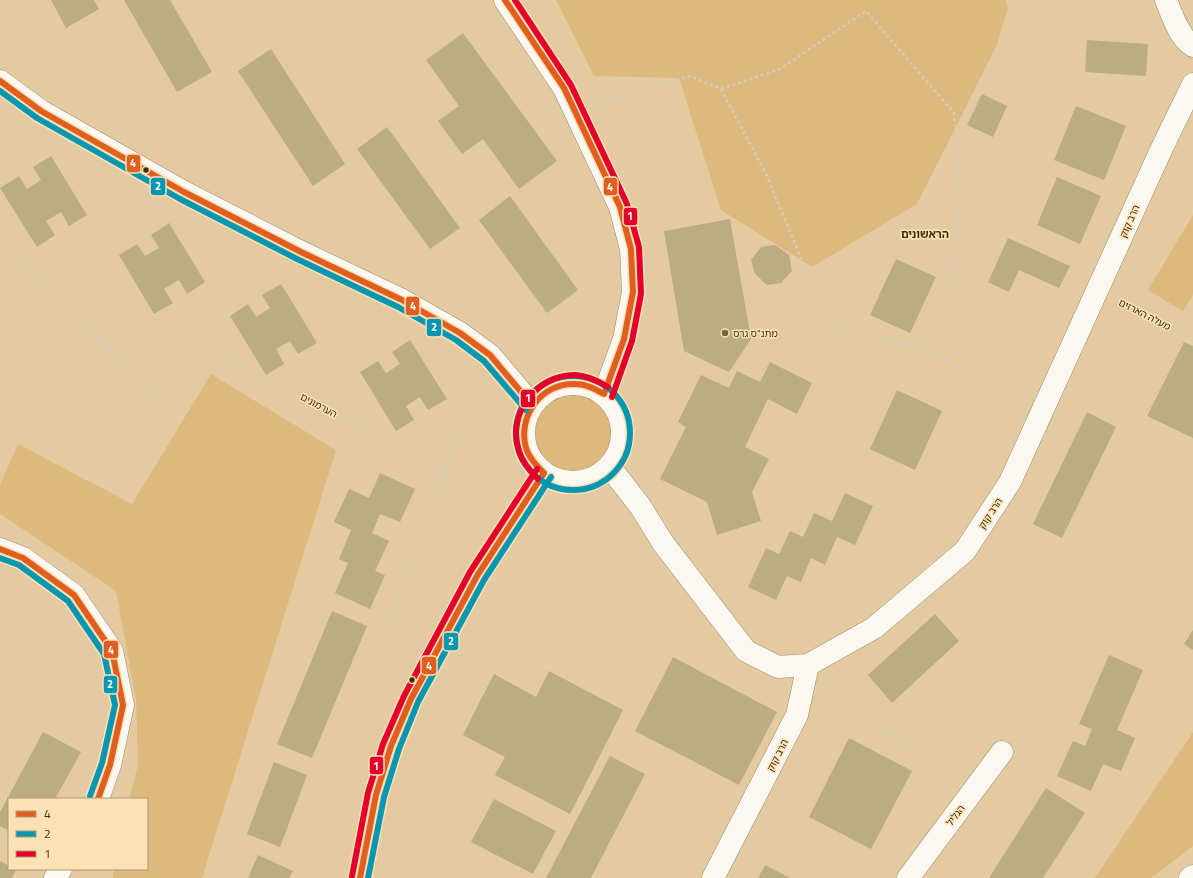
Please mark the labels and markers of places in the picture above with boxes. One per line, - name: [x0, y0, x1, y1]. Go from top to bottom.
- unlabelled marker: [141, 165, 151, 175]
- place label: מתנ"ס גרס: [733, 326, 778, 341]
- marker: מתנ"ס גרס: [720, 328, 730, 338]
- unlabelled marker: [407, 675, 417, 685]

